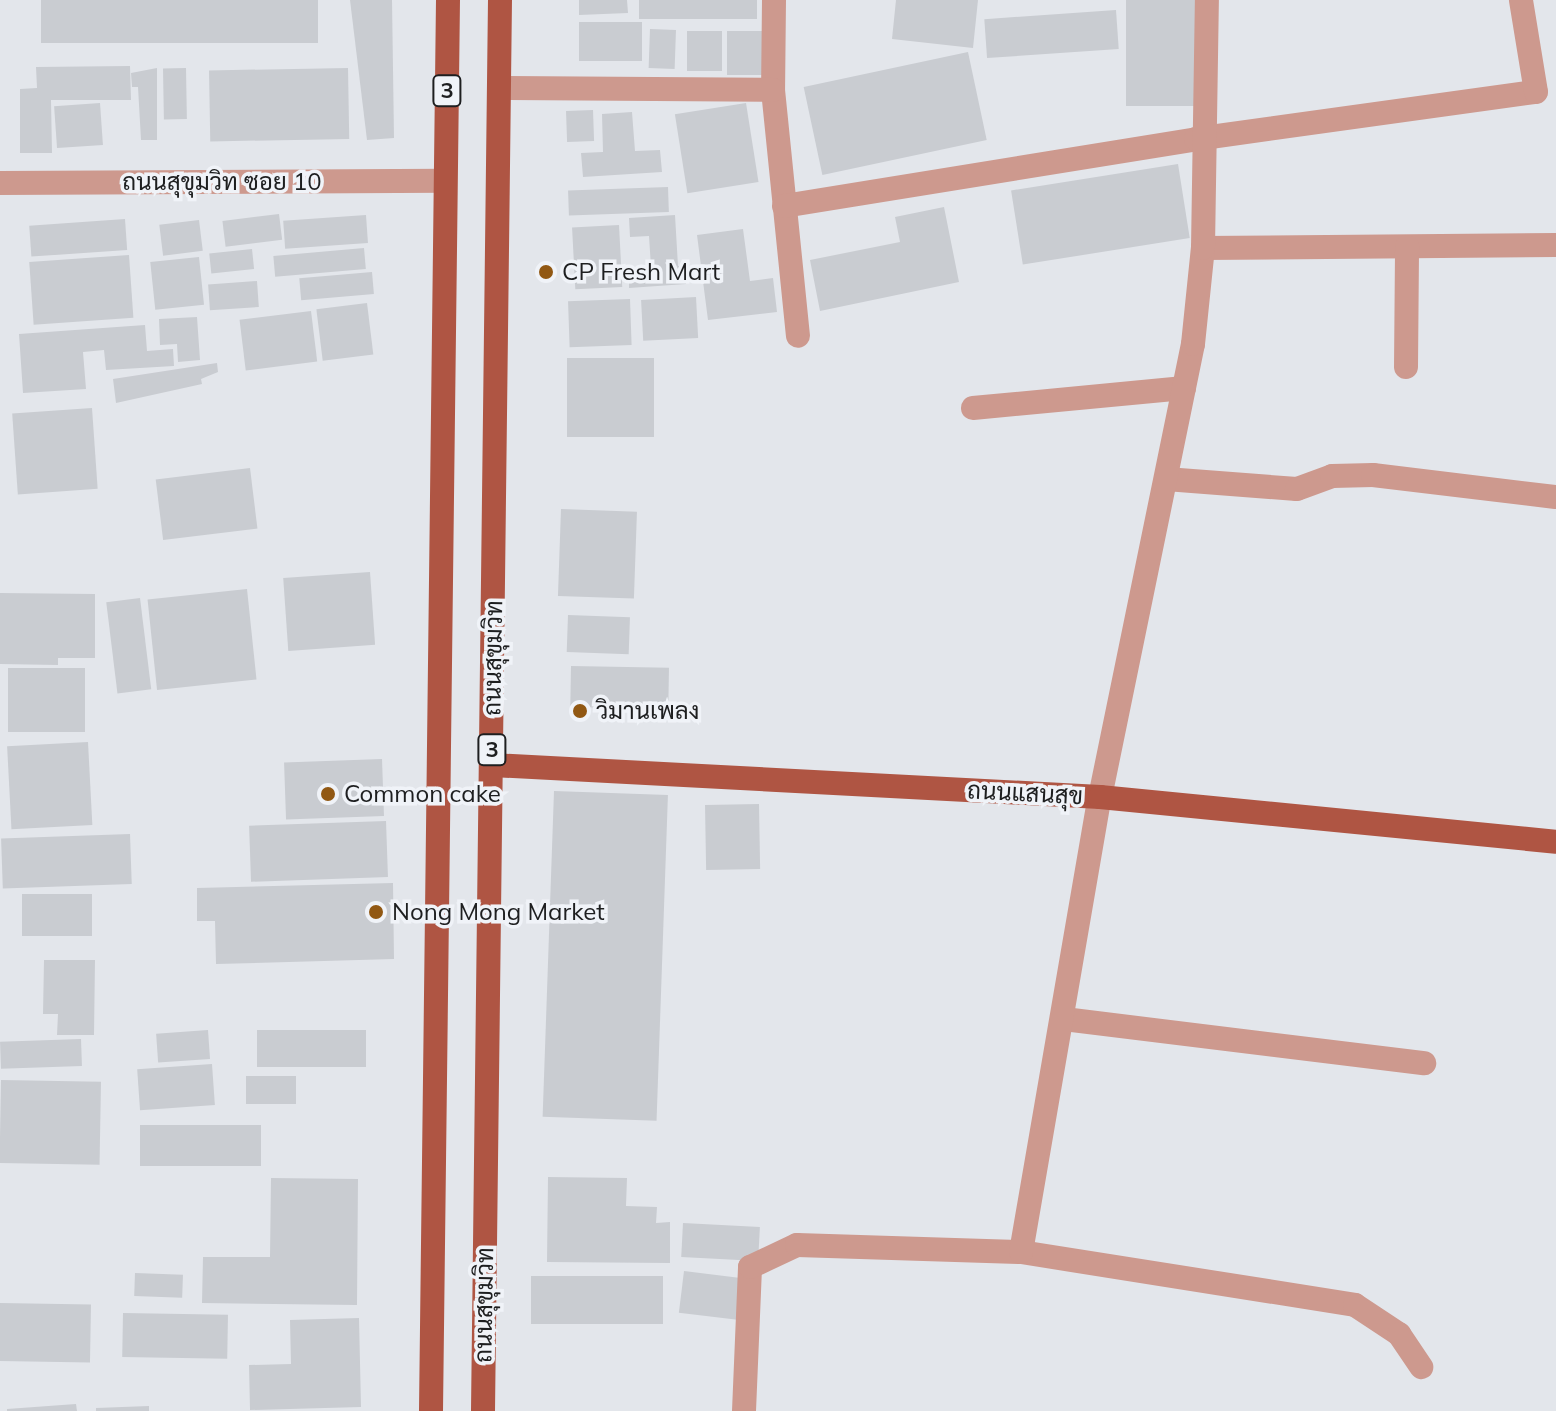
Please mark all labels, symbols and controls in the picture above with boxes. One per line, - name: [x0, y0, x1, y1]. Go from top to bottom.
- road number: 3: [431, 73, 463, 109]
- street label: ถนนสุขุมวิท ซอย 10: [122, 168, 322, 196]
- place label: CP Fresh Mart: [562, 258, 720, 286]
- marker: CP Fresh Mart: [537, 263, 555, 281]
- street label: ถนนสุขุมวิท: [478, 600, 508, 716]
- place label: วิมานเพลง: [596, 697, 699, 725]
- marker: วิมานเพลง: [571, 702, 589, 720]
- road number: 3: [476, 732, 508, 768]
- street label: ถนนแสนสุข: [966, 776, 1084, 810]
- place label: Common cake: [344, 780, 501, 808]
- marker: Common cake: [319, 785, 337, 803]
- place label: Nong Mong Market: [392, 898, 605, 926]
- marker: Nong Mong Market: [367, 903, 385, 921]
- street label: ถนนสุขุมวิท: [469, 1247, 499, 1363]

